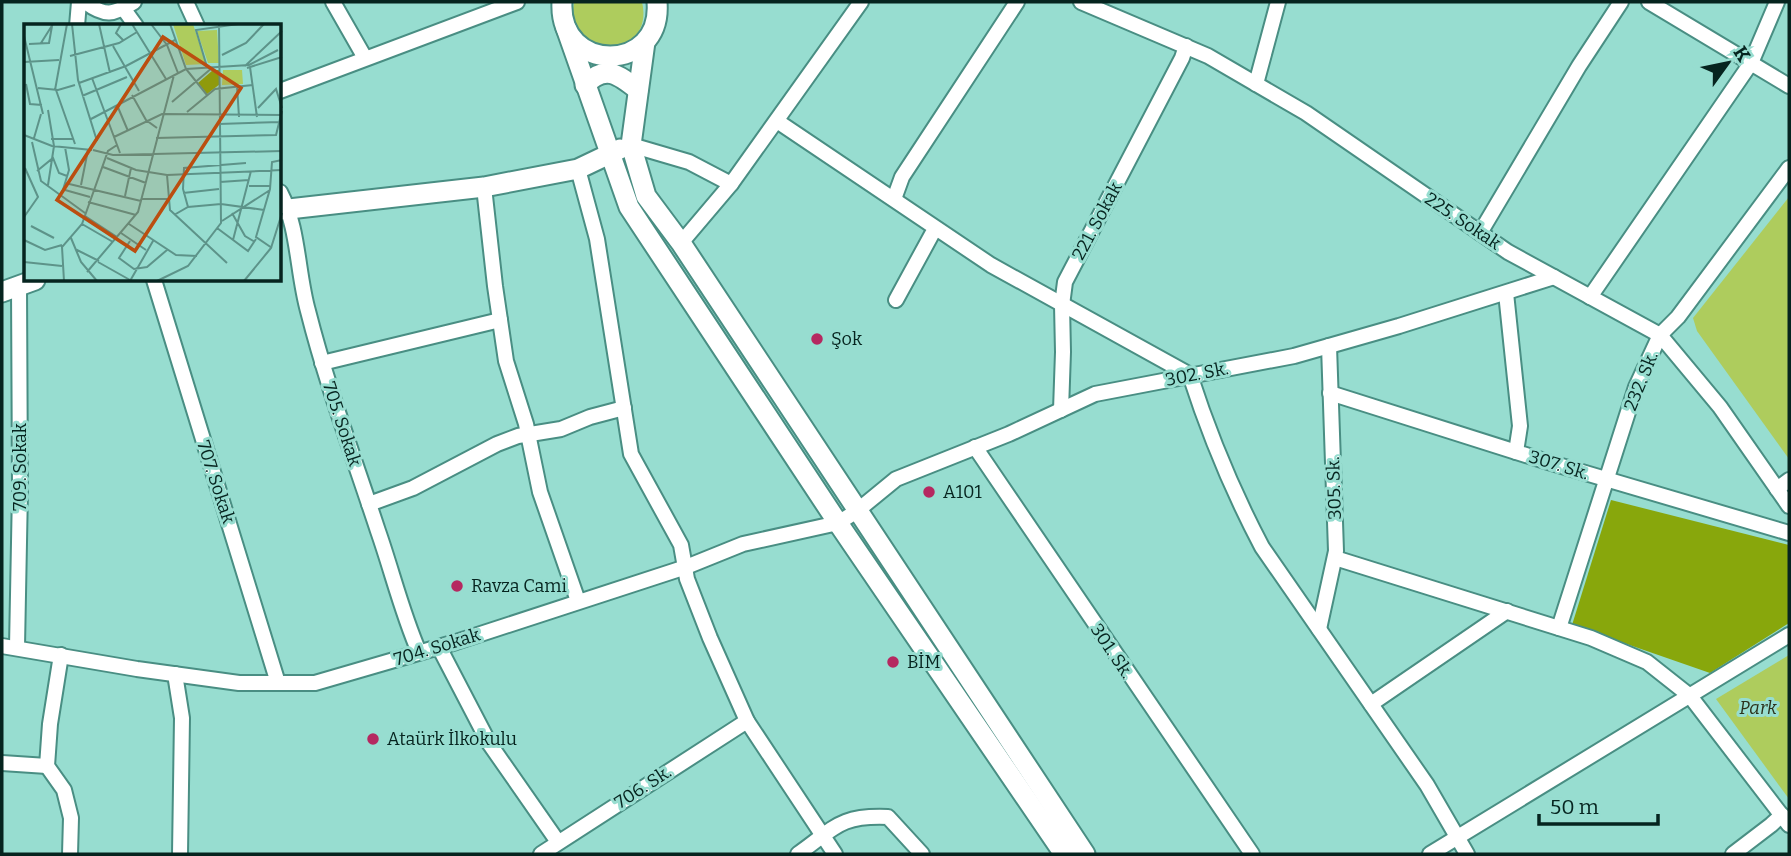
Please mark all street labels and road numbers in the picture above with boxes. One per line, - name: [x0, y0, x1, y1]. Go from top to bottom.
- street label: 221. Sokak: [1067, 178, 1127, 264]
- street label: 225. Sokak: [1421, 188, 1506, 255]
- street label: 232. Sk.: [1619, 348, 1663, 414]
- street label: 302. Sk.: [1164, 357, 1230, 391]
- street label: 705. Sokak: [318, 379, 366, 470]
- street label: 709. Sokak: [9, 422, 31, 511]
- street label: 707. Sokak: [192, 438, 240, 527]
- street label: 307. Sk.: [1526, 445, 1592, 485]
- street label: 305. Sk.: [1322, 456, 1346, 520]
- street label: 301. Sk.: [1086, 619, 1138, 683]
- street label: 704. Sokak: [391, 623, 483, 671]
- street label: 706. Sk.: [611, 761, 675, 813]

